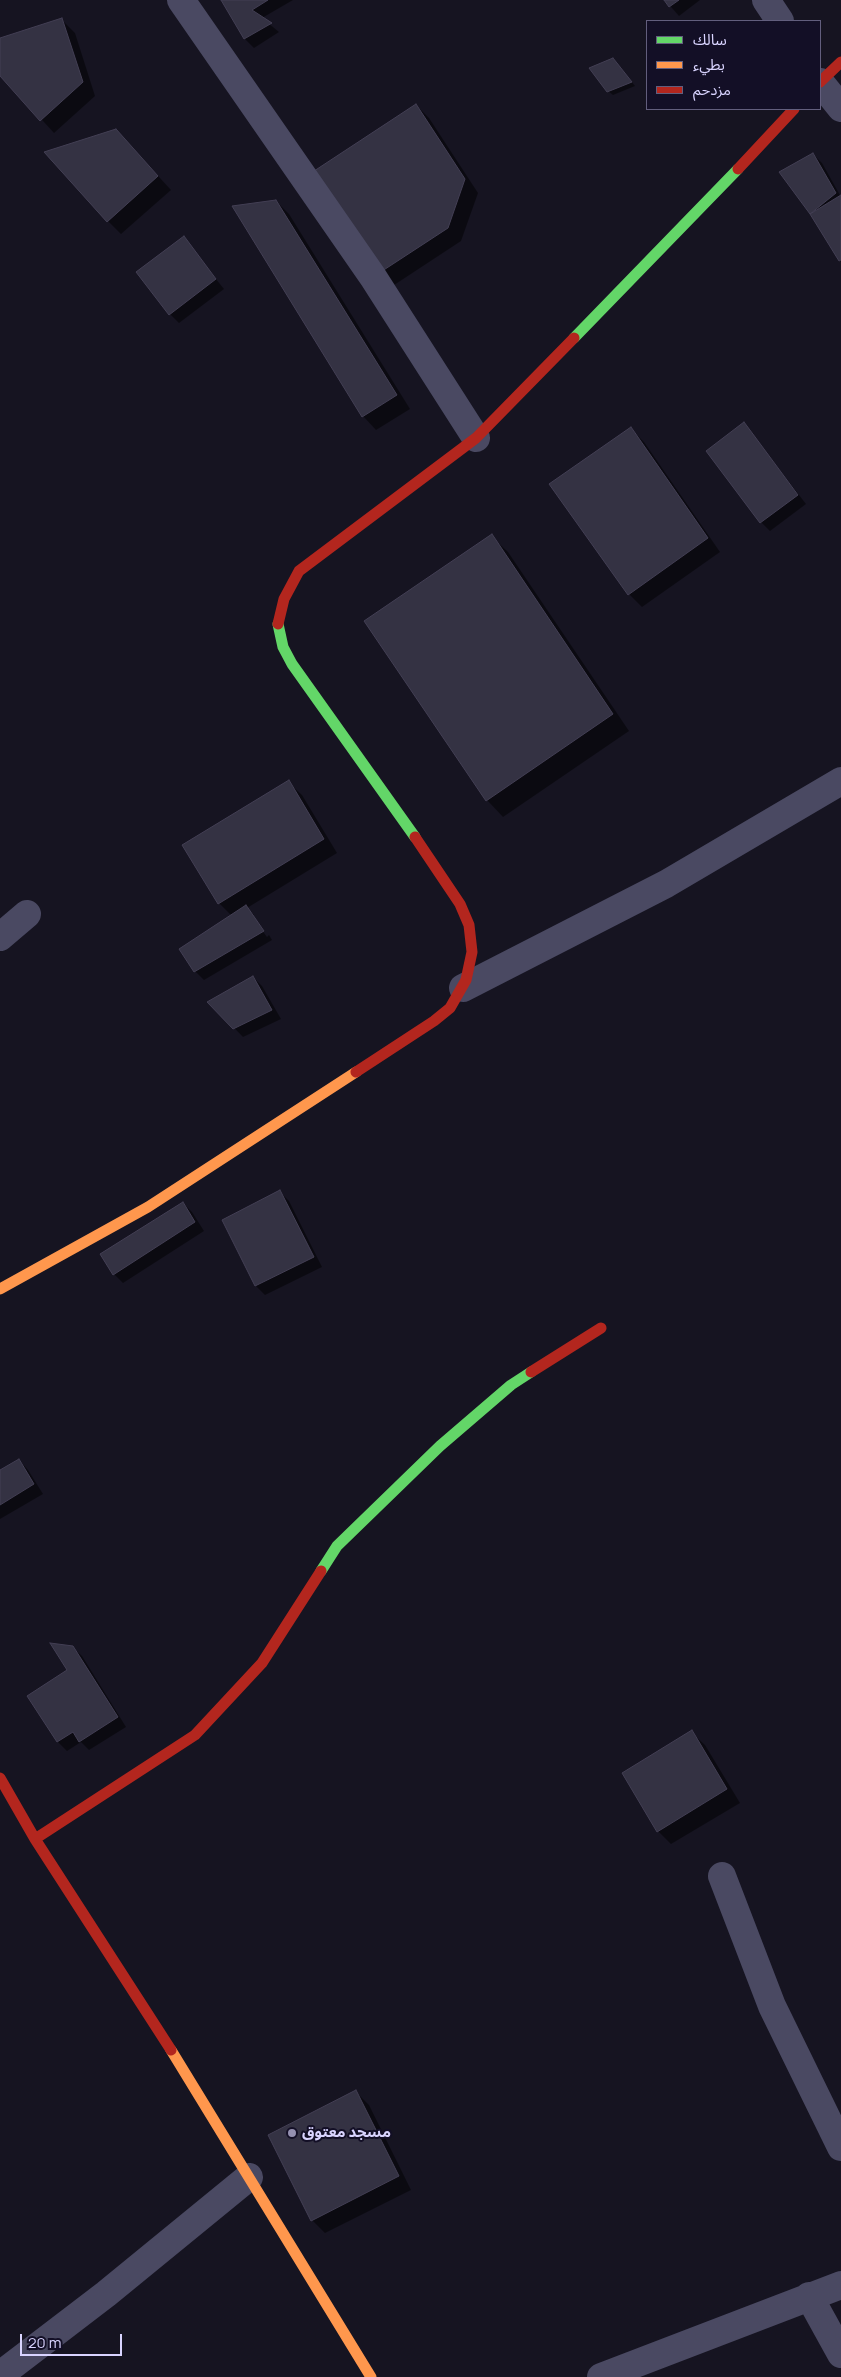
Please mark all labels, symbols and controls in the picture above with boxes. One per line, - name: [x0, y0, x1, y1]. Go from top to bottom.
- legend: [646, 20, 821, 110]
- text: سالك: [693, 29, 727, 50]
- text: بطيء: [693, 54, 725, 75]
- text: مزدحم: [693, 79, 731, 100]
- place label: مسجد معتوق: [302, 2124, 391, 2142]
- marker: مسجد معتوق: [286, 2127, 298, 2139]
- scale bar: [22, 2324, 125, 2356]
- text: 20 m: [28, 2332, 61, 2353]

